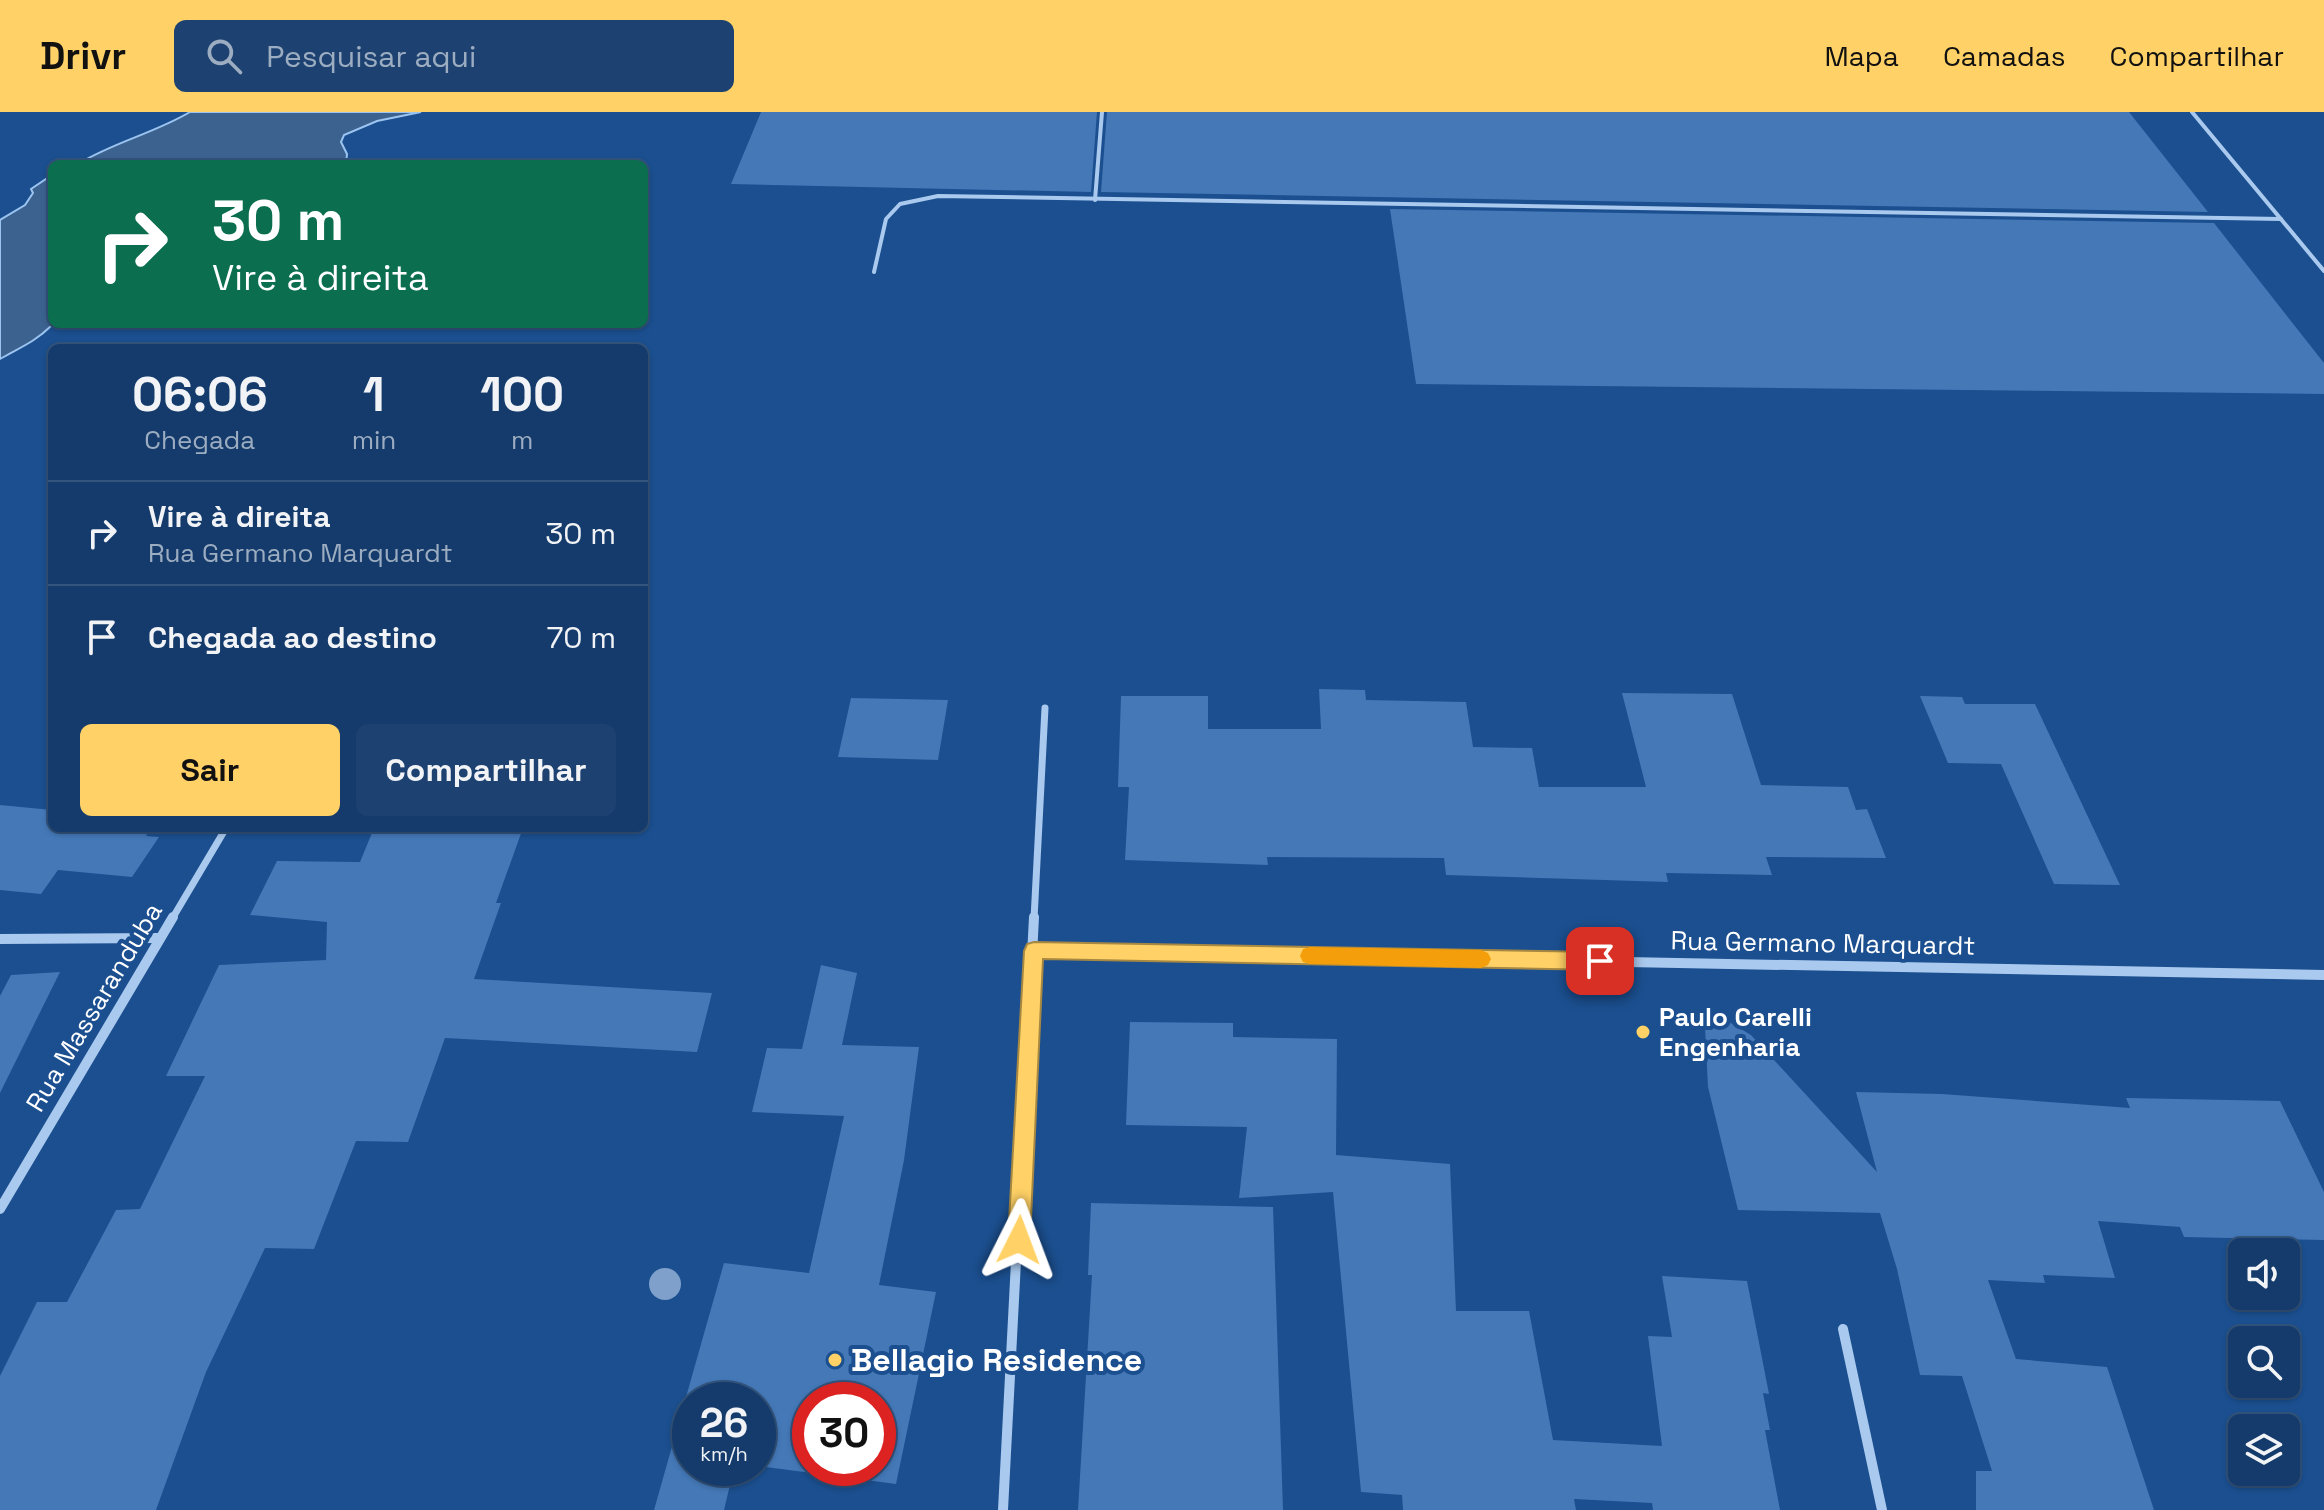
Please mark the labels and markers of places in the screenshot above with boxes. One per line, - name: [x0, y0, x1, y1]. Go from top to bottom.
- pin: [1566, 927, 1634, 995]
- place label: Paulo Carelli Engenharia: [1659, 1000, 1812, 1064]
- marker: Paulo Carelli Engenharia: [1634, 1023, 1652, 1041]
- place label: Bellagio Residence: [851, 1340, 1142, 1380]
- marker: Bellagio Residence: [826, 1351, 844, 1369]

